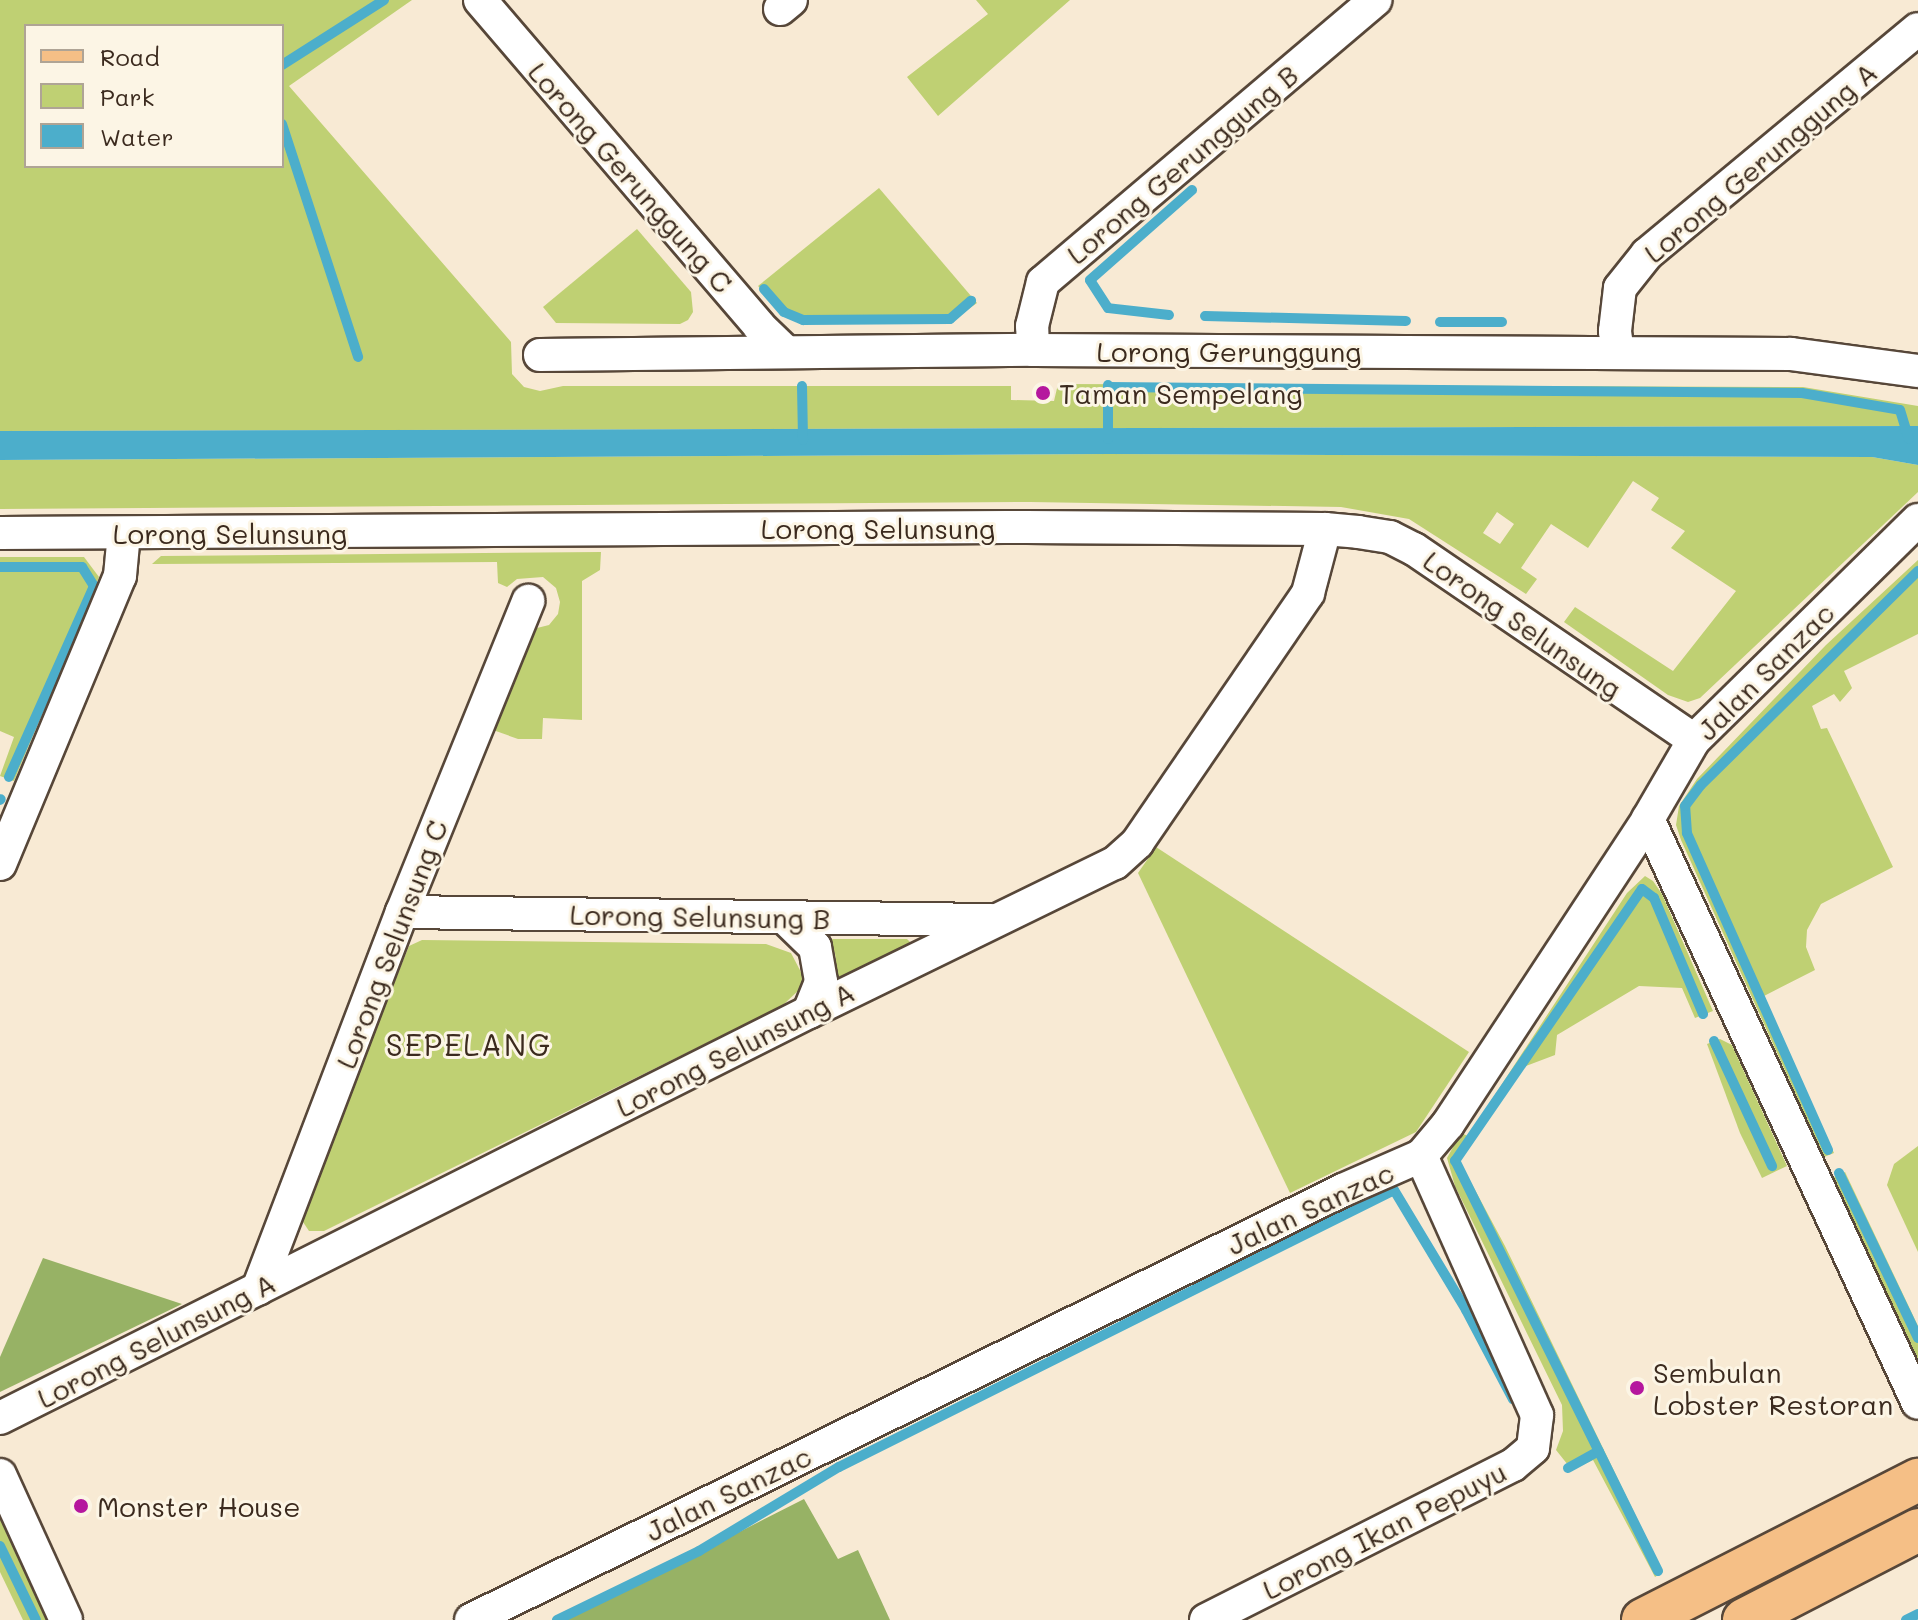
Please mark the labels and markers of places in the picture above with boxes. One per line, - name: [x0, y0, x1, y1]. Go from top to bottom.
- place label: Taman Sempelang: [1059, 376, 1303, 410]
- marker: Taman Sempelang: [1034, 384, 1052, 402]
- place label: Sembulan Lobster Restoran: [1653, 1355, 1893, 1421]
- marker: Sembulan Lobster Restoran: [1628, 1379, 1646, 1397]
- place label: Monster House: [97, 1489, 301, 1523]
- marker: Monster House: [72, 1497, 90, 1515]

